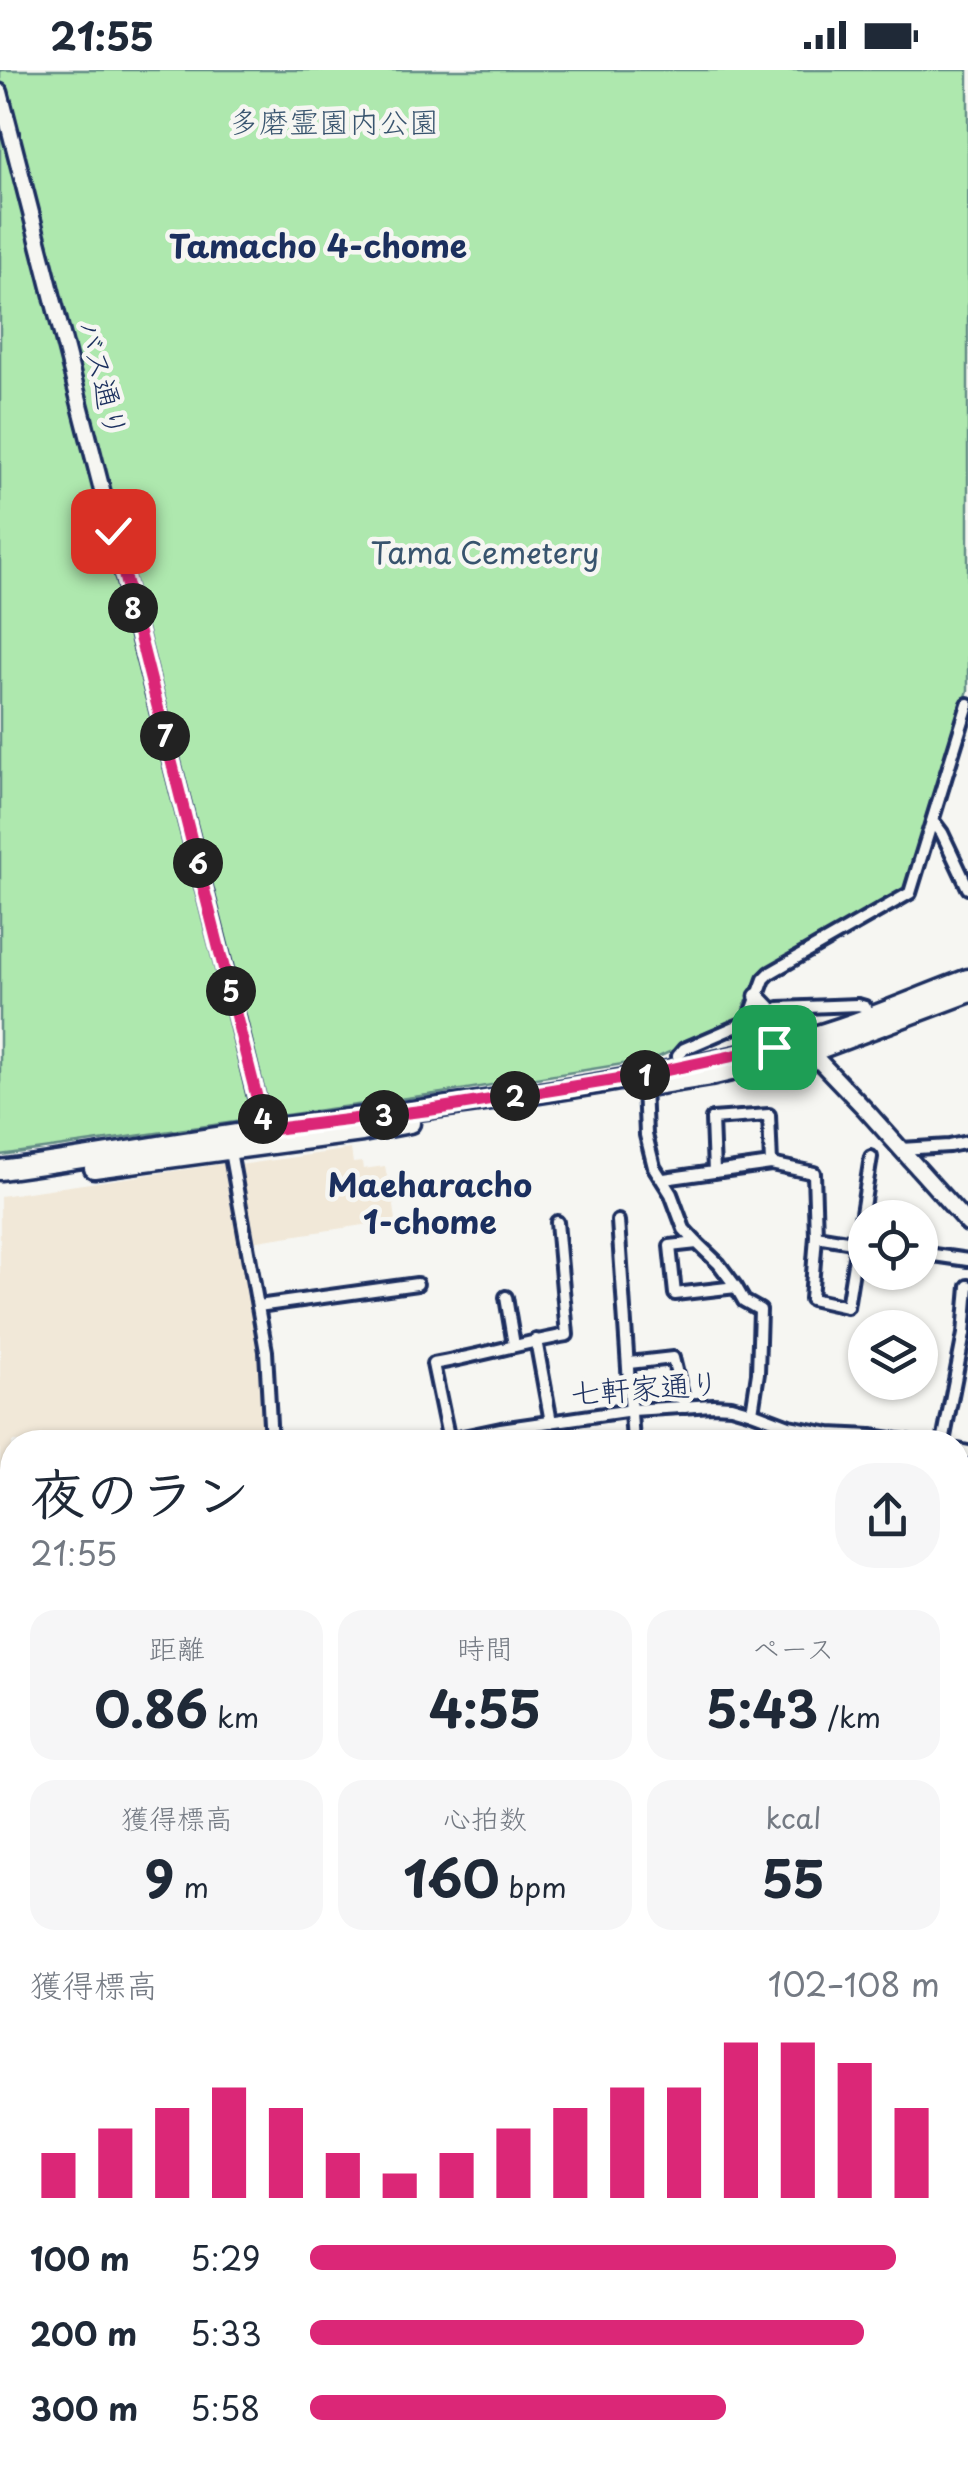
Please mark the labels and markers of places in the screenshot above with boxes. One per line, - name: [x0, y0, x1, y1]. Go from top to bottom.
- pin: [71, 489, 156, 574]
- pin: 8: [108, 583, 158, 633]
- pin: 7: [140, 711, 190, 761]
- pin: 6: [173, 838, 223, 888]
- pin: 5: [206, 966, 256, 1016]
- pin: [732, 1005, 817, 1090]
- pin: 1: [620, 1050, 670, 1100]
- pin: 2: [490, 1071, 540, 1121]
- pin: 3: [359, 1090, 409, 1140]
- pin: 4: [238, 1094, 288, 1144]

